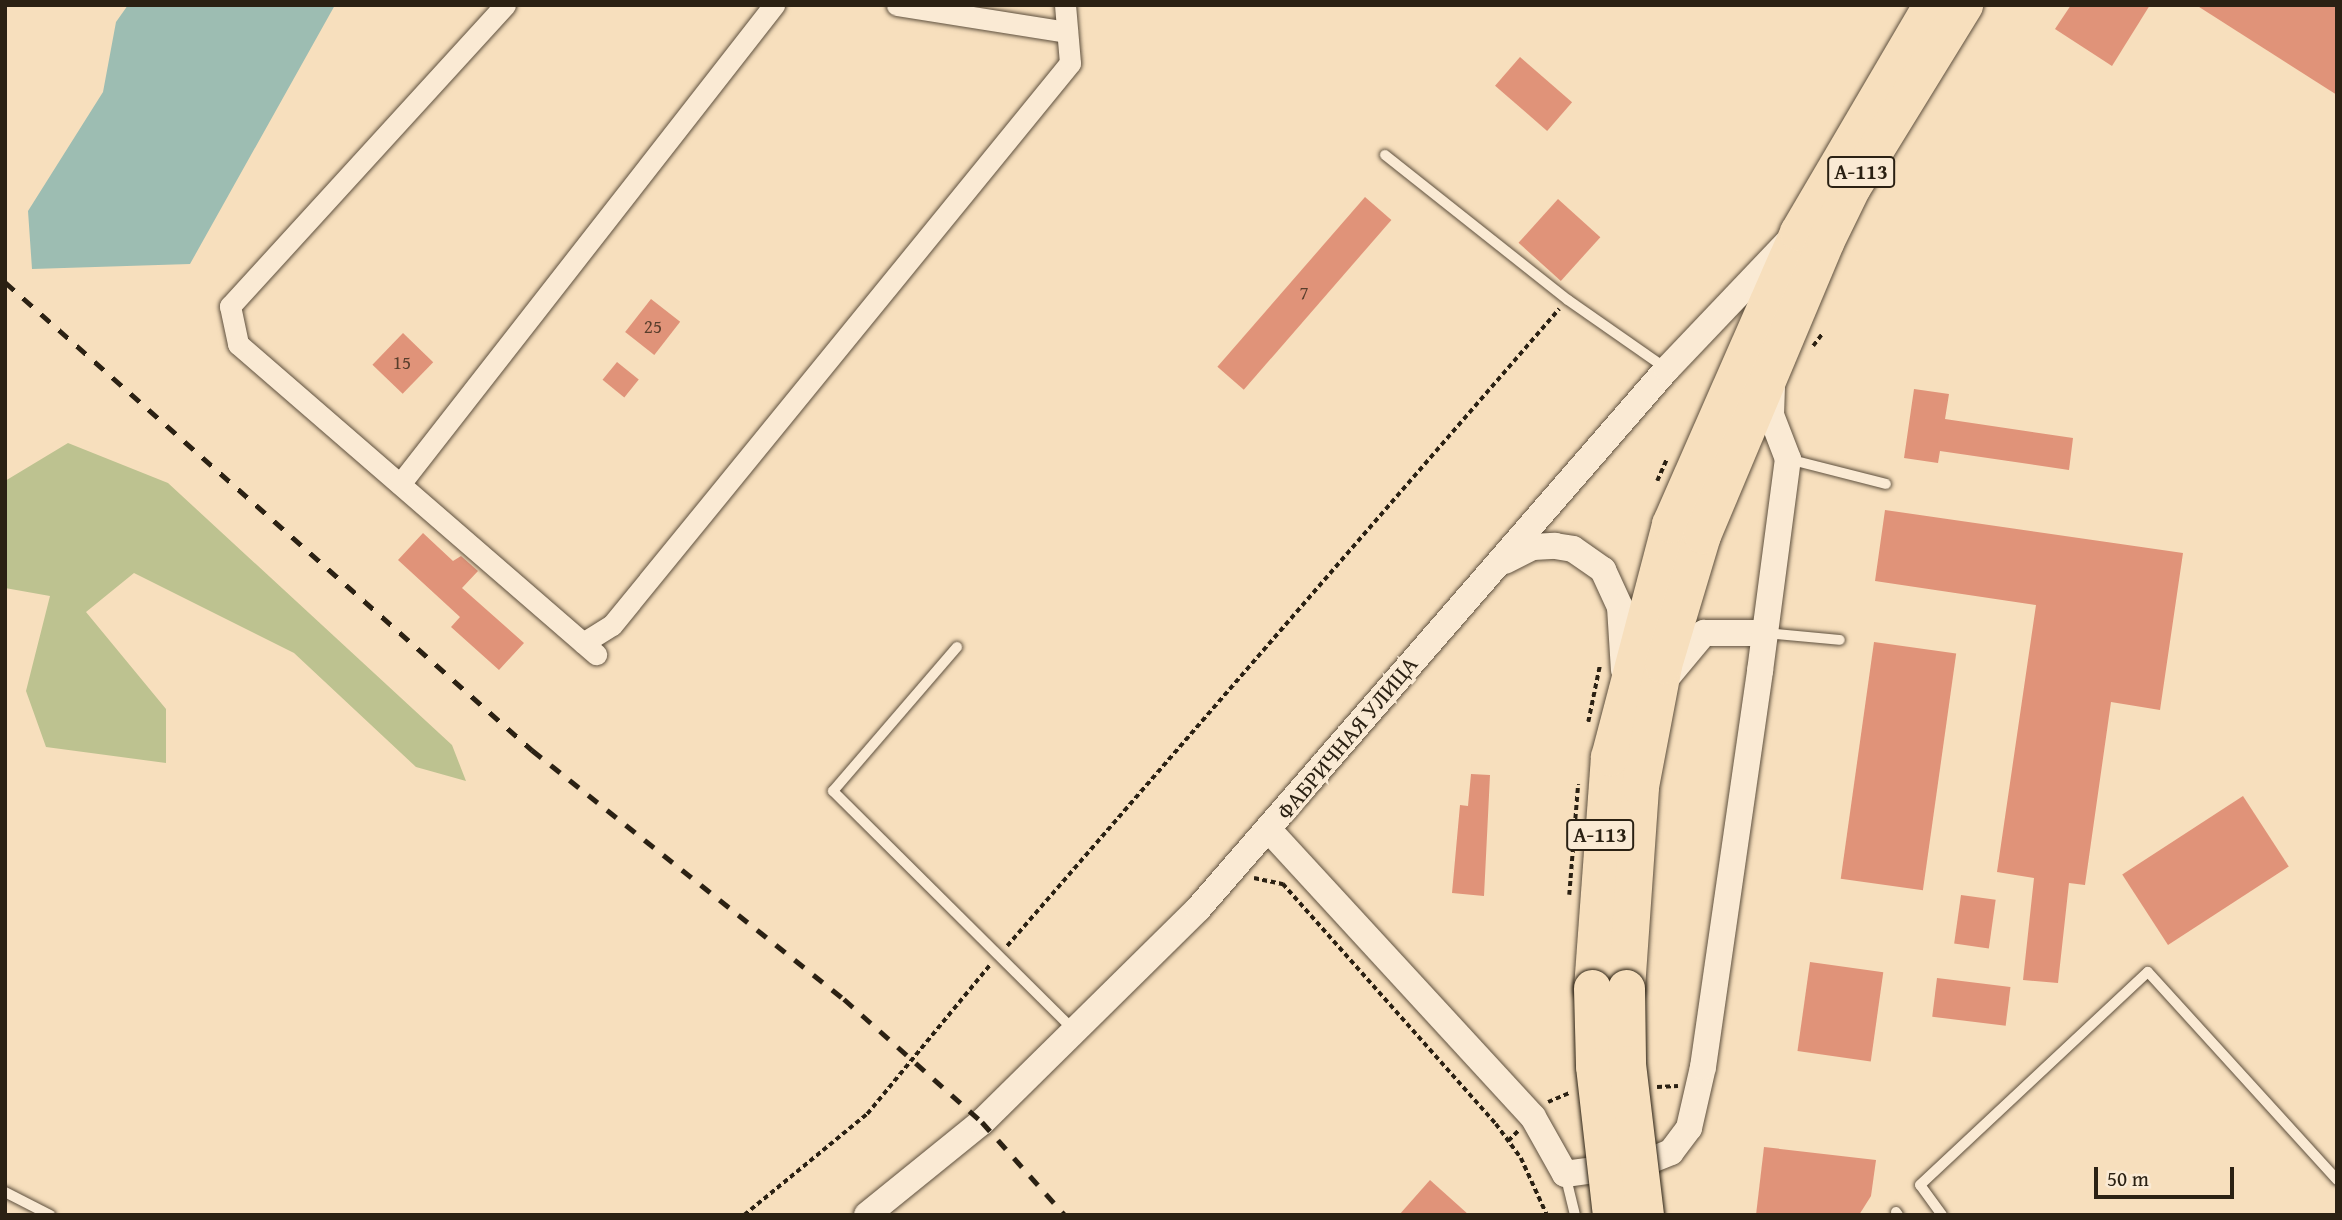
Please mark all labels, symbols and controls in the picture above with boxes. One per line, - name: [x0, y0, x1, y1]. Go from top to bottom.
- road number: А-113: [1826, 154, 1896, 190]
- house number: 7: [1299, 282, 1309, 304]
- house number: 25: [644, 316, 662, 338]
- house number: 15: [393, 352, 411, 374]
- street label: ФАБРИЧНАЯ УЛИЦА: [1271, 651, 1423, 825]
- road number: А-113: [1565, 818, 1635, 852]
- scale bar: [2097, 1154, 2237, 1198]
- text: 50 m: [2107, 1163, 2149, 1194]

